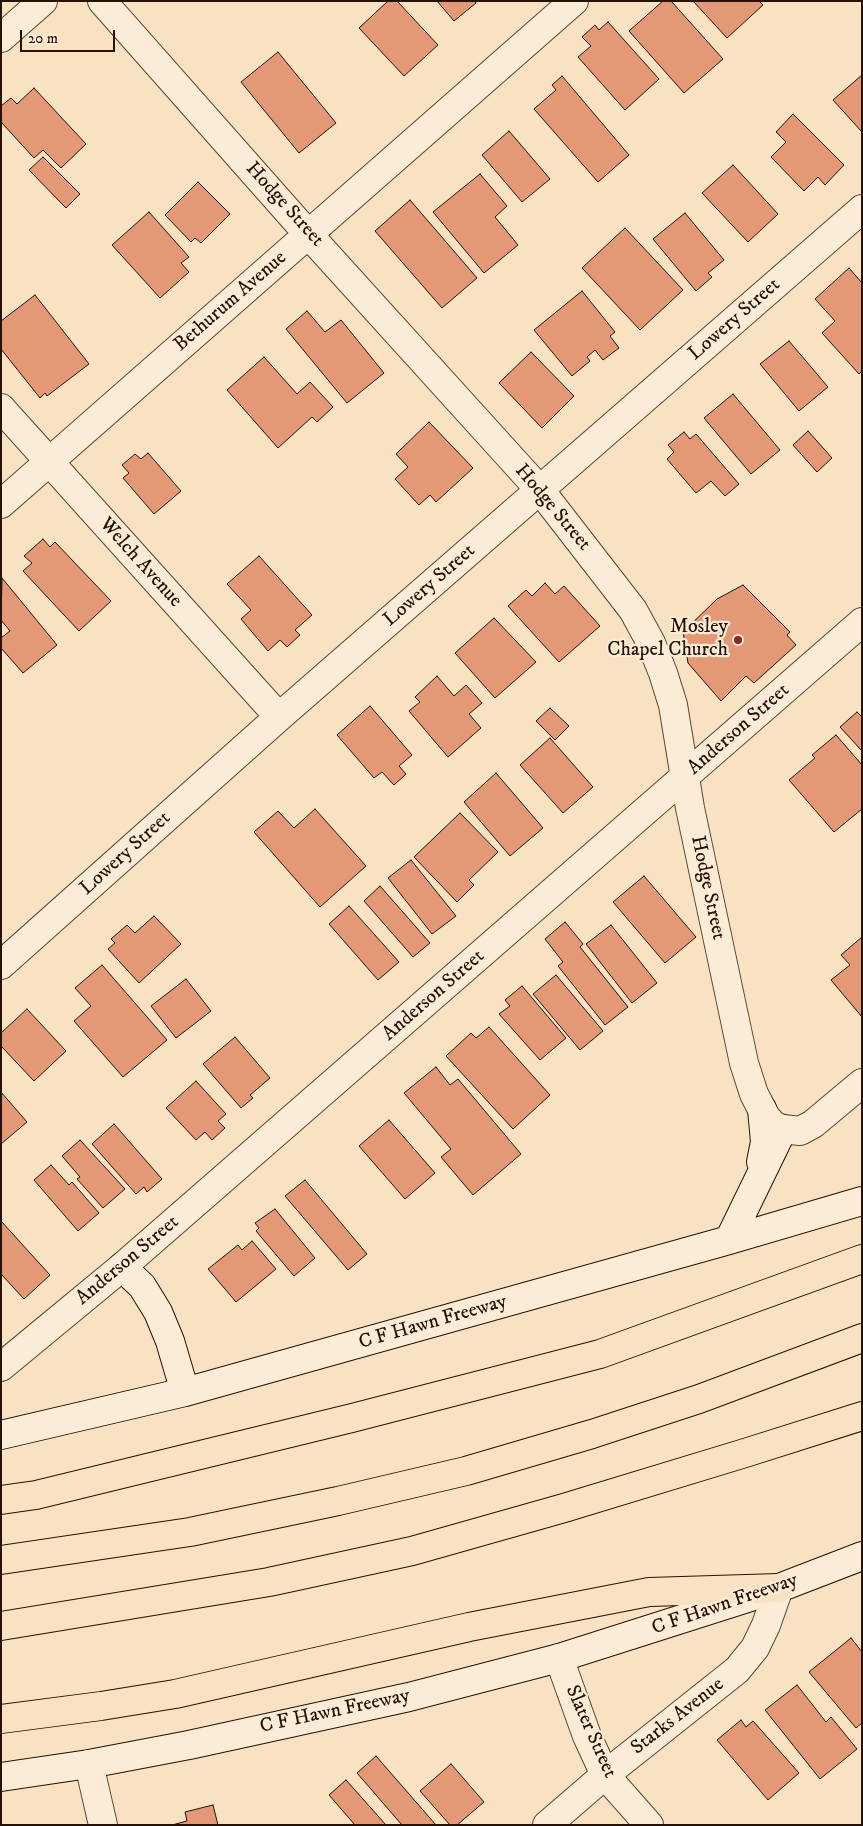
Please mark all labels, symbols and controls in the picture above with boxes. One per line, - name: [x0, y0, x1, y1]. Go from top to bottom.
- scale bar: [22, 20, 118, 52]
- text: 20 m: [28, 29, 58, 48]
- street label: Hodge Street: [240, 158, 328, 252]
- street label: Bethurum Avenue: [170, 247, 292, 357]
- street label: Lowery Street: [684, 274, 786, 366]
- street label: Hodge Street: [509, 460, 595, 556]
- street label: Welch Avenue: [93, 513, 187, 613]
- street label: Lowery Street: [379, 540, 481, 632]
- place label: Mosley Chapel Church: [607, 616, 728, 663]
- marker: Mosley Chapel Church: [732, 634, 744, 646]
- street label: Anderson Street: [683, 679, 795, 781]
- street label: Lowery Street: [76, 807, 176, 901]
- street label: Hodge Street: [684, 834, 730, 942]
- street label: Anderson Street: [378, 945, 490, 1047]
- street label: Anderson Street: [72, 1211, 184, 1311]
- street label: C F Hawn Freeway: [356, 1290, 510, 1356]
- street label: C F Hawn Freeway: [649, 1569, 801, 1641]
- street label: Starks Avenue: [627, 1673, 729, 1761]
- street label: Slater Street: [559, 1682, 621, 1782]
- street label: C F Hawn Freeway: [258, 1684, 412, 1740]

